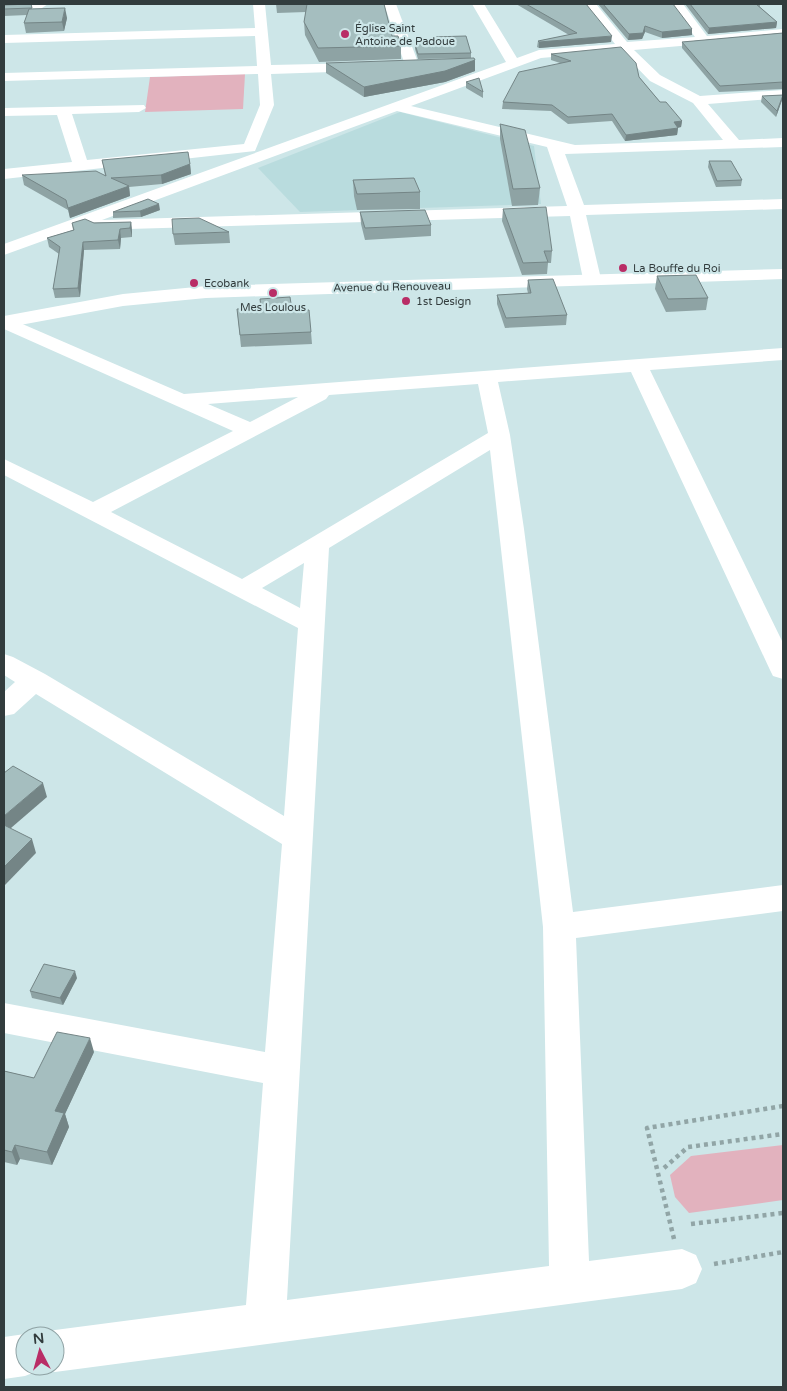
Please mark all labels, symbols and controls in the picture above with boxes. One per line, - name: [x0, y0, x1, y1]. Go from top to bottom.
- place label: Église Saint Antoine de Padoue: [355, 21, 455, 48]
- marker: Église Saint Antoine de Padoue: [339, 28, 351, 40]
- marker: La Bouffe du Roi: [617, 262, 629, 274]
- place label: La Bouffe du Roi: [633, 262, 720, 275]
- marker: Ecobank: [188, 277, 200, 289]
- place label: Ecobank: [204, 277, 249, 290]
- street label: Avenue du Renouveau: [333, 279, 451, 295]
- marker: Mes Loulous: [267, 287, 279, 299]
- marker: 1st Design: [400, 295, 412, 307]
- place label: 1st Design: [416, 295, 471, 308]
- place label: Mes Loulous: [240, 301, 306, 314]
- north arrow: [15, 1326, 65, 1376]
- text: N: [32, 1330, 45, 1348]

